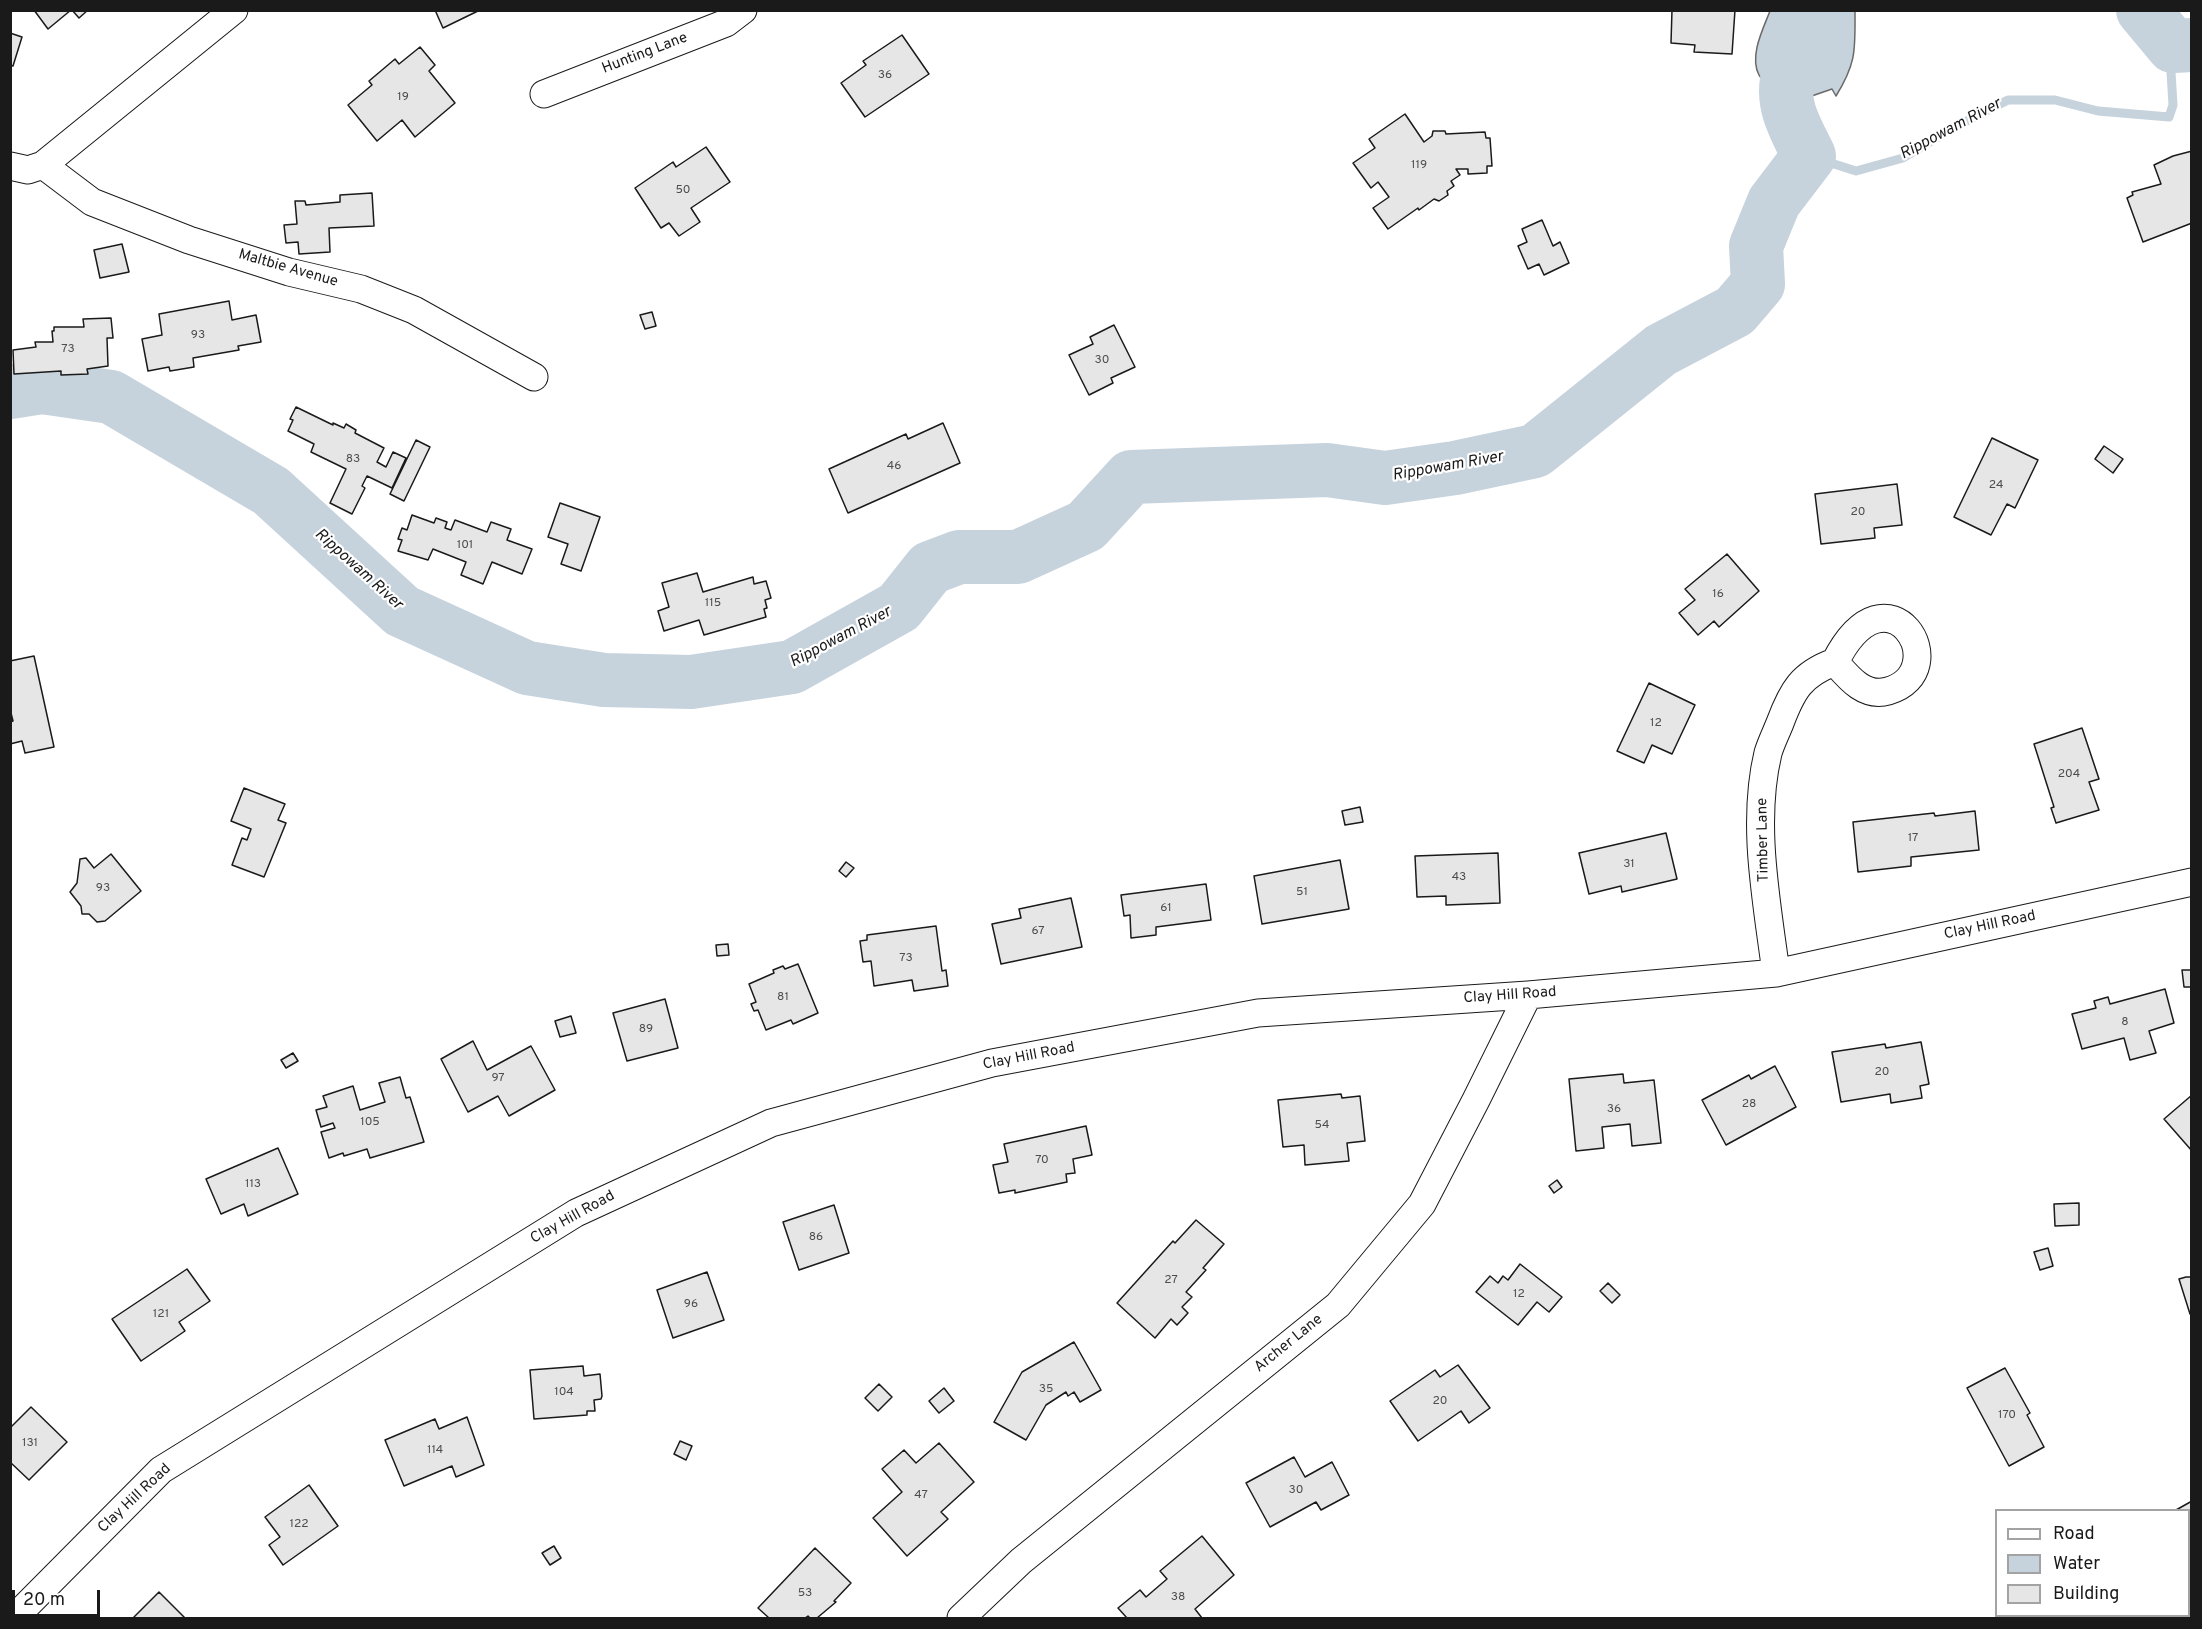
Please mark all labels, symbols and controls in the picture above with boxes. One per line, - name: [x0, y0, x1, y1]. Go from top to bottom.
- street label: Hunting Lane: [600, 29, 690, 79]
- house number: 36: [878, 69, 892, 83]
- house number: 19: [397, 91, 409, 105]
- water label: Rippowam River: [1897, 95, 2005, 165]
- house number: 119: [1411, 159, 1427, 173]
- house number: 50: [675, 184, 691, 198]
- street label: Maltbie Avenue: [236, 246, 340, 292]
- house number: 93: [191, 329, 205, 343]
- house number: 73: [61, 343, 75, 357]
- house number: 30: [1095, 354, 1109, 368]
- water label: Rippowam River: [1391, 448, 1505, 486]
- house number: 83: [346, 453, 360, 467]
- house number: 46: [887, 460, 901, 474]
- house number: 24: [1989, 479, 2003, 493]
- house number: 20: [1850, 506, 1866, 520]
- water label: Rippowam River: [310, 525, 406, 615]
- house number: 101: [457, 539, 473, 553]
- house number: 16: [1712, 588, 1724, 602]
- house number: 115: [705, 597, 721, 611]
- water label: Rippowam River: [787, 603, 895, 673]
- house number: 12: [1650, 717, 1662, 731]
- house number: 204: [2058, 768, 2080, 782]
- street label: Timber Lane: [1754, 797, 1774, 883]
- house number: 17: [1908, 832, 1918, 846]
- house number: 31: [1623, 858, 1635, 872]
- house number: 43: [1452, 871, 1466, 885]
- house number: 93: [96, 882, 110, 896]
- house number: 51: [1296, 886, 1308, 900]
- house number: 61: [1160, 902, 1172, 916]
- street label: Clay Hill Road: [1942, 907, 2038, 945]
- house number: 67: [1031, 925, 1045, 939]
- house number: 73: [899, 952, 913, 966]
- street label: Clay Hill Road: [1463, 984, 1557, 1008]
- house number: 81: [777, 991, 789, 1005]
- house number: 8: [2121, 1016, 2129, 1030]
- house number: 89: [639, 1023, 653, 1037]
- street label: Clay Hill Road: [981, 1039, 1077, 1075]
- house number: 20: [1874, 1066, 1890, 1080]
- house number: 97: [491, 1072, 505, 1086]
- house number: 28: [1742, 1098, 1756, 1112]
- house number: 36: [1607, 1103, 1621, 1117]
- house number: 105: [360, 1116, 380, 1130]
- house number: 54: [1314, 1119, 1330, 1133]
- house number: 70: [1035, 1154, 1049, 1168]
- house number: 113: [245, 1178, 261, 1192]
- street label: Clay Hill Road: [528, 1187, 618, 1249]
- house number: 86: [809, 1231, 823, 1245]
- house number: 27: [1164, 1274, 1178, 1288]
- house number: 12: [1513, 1288, 1525, 1302]
- house number: 96: [684, 1298, 698, 1312]
- house number: 121: [153, 1308, 169, 1322]
- street label: Archer Lane: [1251, 1311, 1327, 1377]
- house number: 35: [1039, 1383, 1053, 1397]
- house number: 104: [554, 1386, 574, 1400]
- house number: 20: [1432, 1395, 1448, 1409]
- house number: 170: [1998, 1409, 2016, 1423]
- house number: 131: [22, 1437, 38, 1451]
- house number: 114: [427, 1444, 443, 1458]
- street label: Clay Hill Road: [95, 1461, 175, 1537]
- house number: 30: [1289, 1484, 1303, 1498]
- house number: 47: [914, 1489, 928, 1503]
- legend: [1995, 1509, 2190, 1617]
- house number: 122: [289, 1518, 309, 1532]
- text: Road: [2053, 1523, 2095, 1546]
- text: Water: [2053, 1553, 2100, 1576]
- scale bar: [15, 1578, 104, 1616]
- text: Building: [2053, 1583, 2119, 1606]
- house number: 53: [798, 1587, 812, 1601]
- text: 20 m: [23, 1589, 65, 1612]
- house number: 38: [1171, 1591, 1185, 1605]

